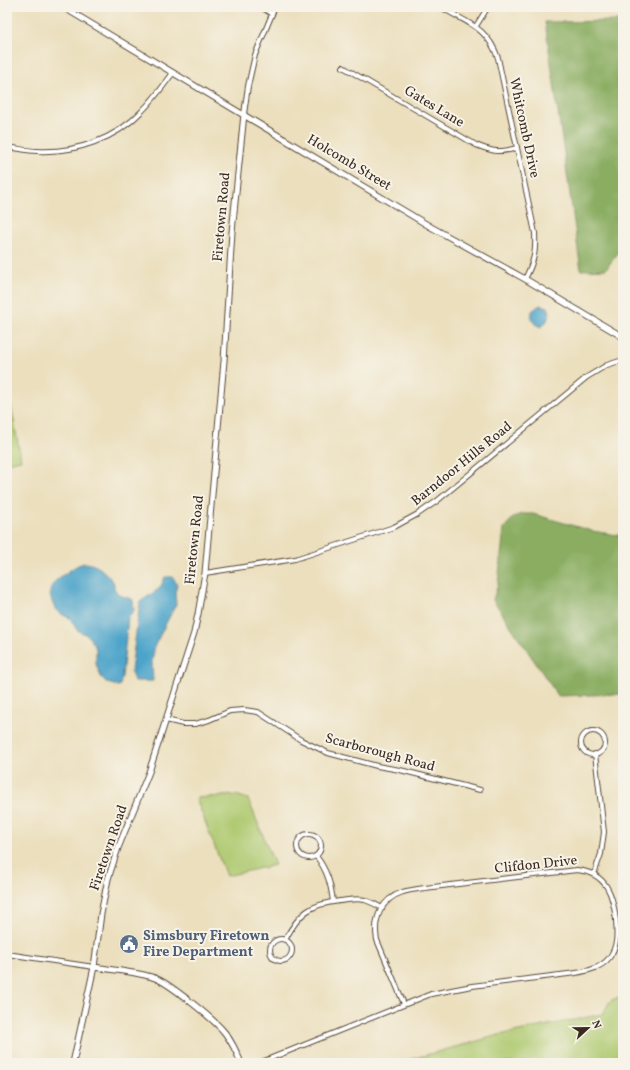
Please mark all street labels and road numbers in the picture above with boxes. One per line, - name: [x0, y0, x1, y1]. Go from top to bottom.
- street label: Whitcomb Drive: [504, 76, 544, 180]
- street label: Gates Lane: [400, 82, 468, 133]
- street label: Holcomb Street: [303, 130, 395, 196]
- street label: Firetown Road: [209, 171, 235, 263]
- street label: Barndoor Hills Road: [407, 417, 517, 511]
- street label: Firetown Road: [181, 494, 209, 586]
- street label: Scarborough Road: [323, 729, 437, 777]
- street label: Firetown Road: [85, 802, 133, 894]
- street label: Clifdon Drive: [494, 851, 579, 879]

